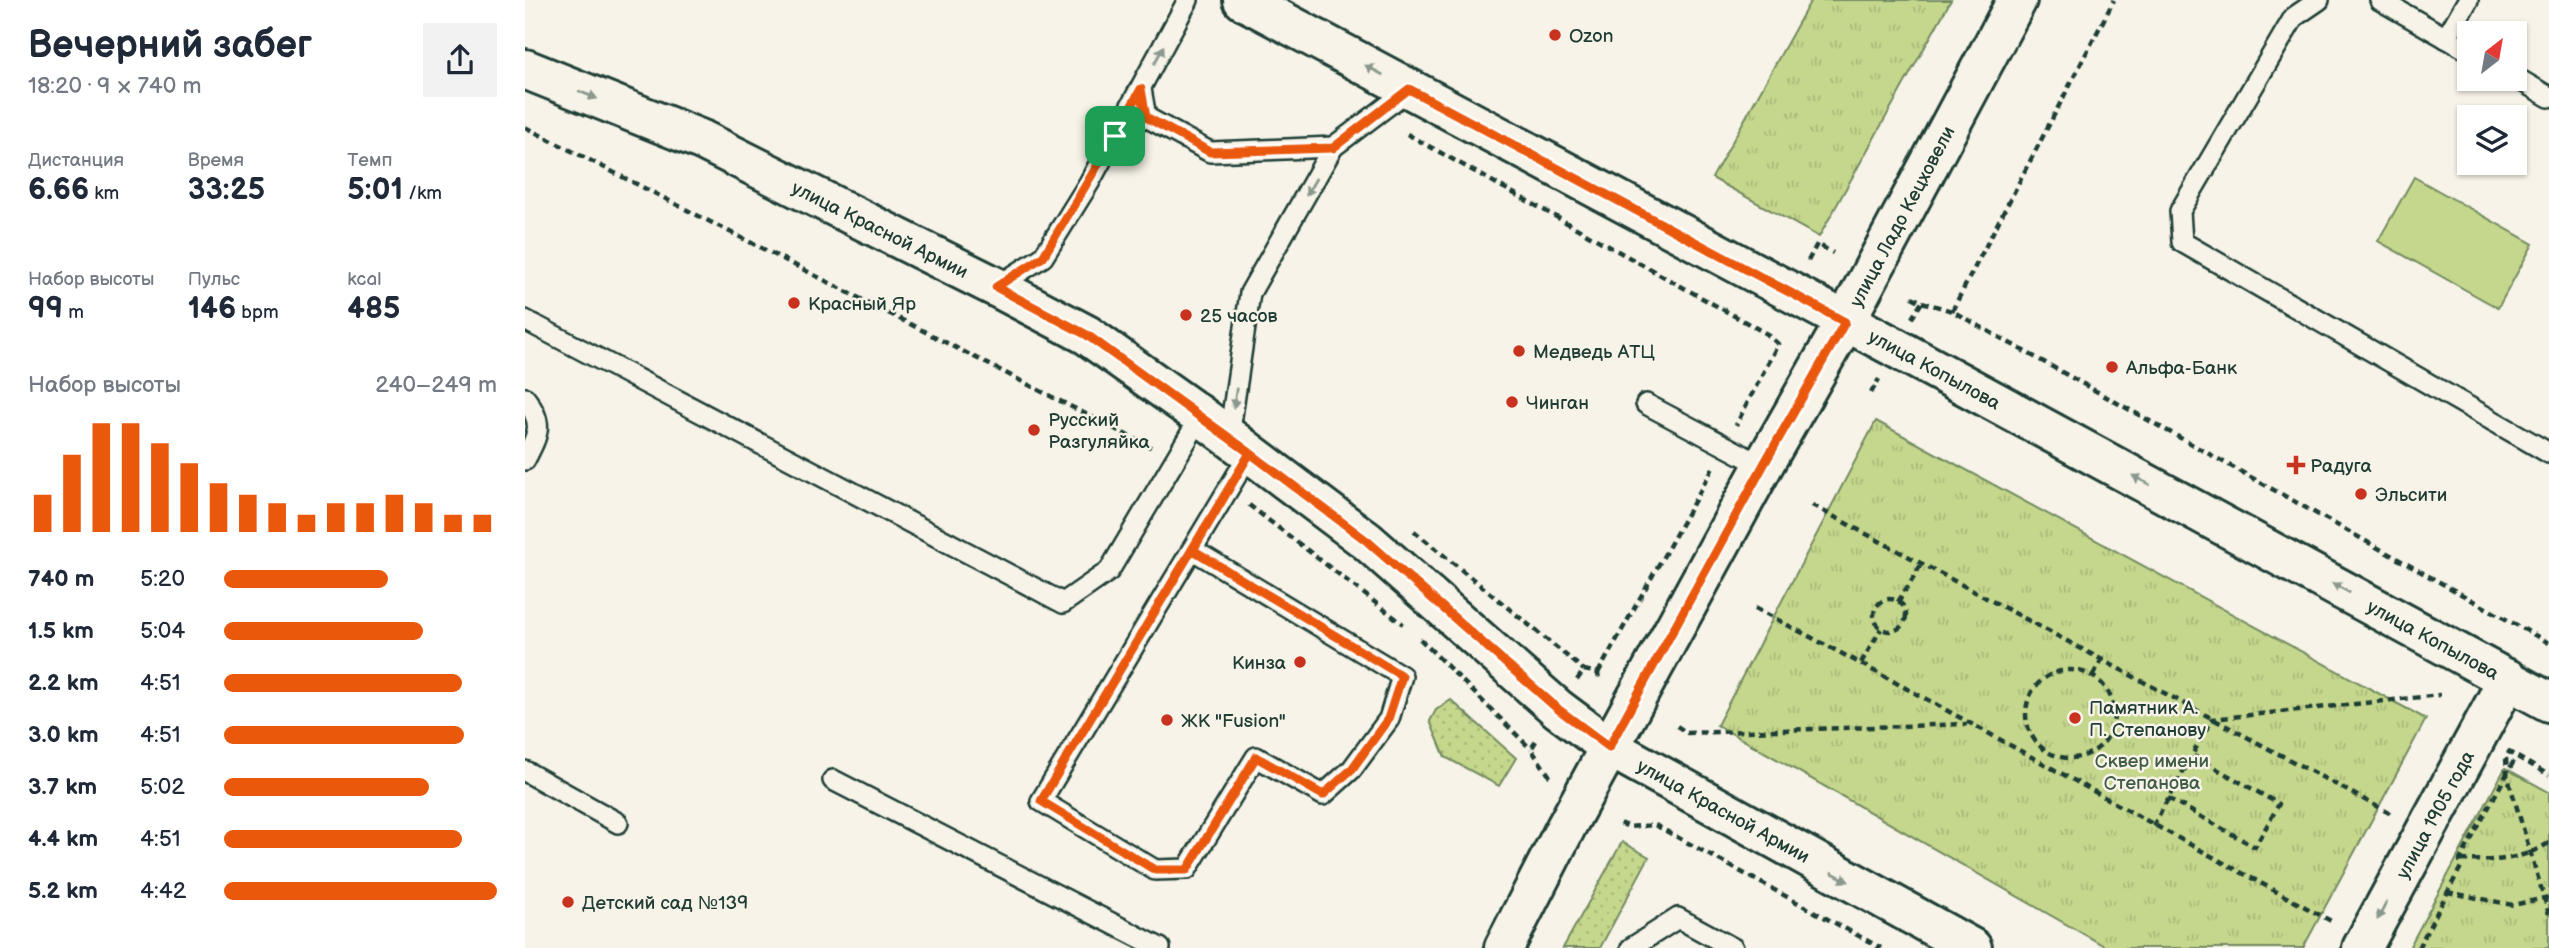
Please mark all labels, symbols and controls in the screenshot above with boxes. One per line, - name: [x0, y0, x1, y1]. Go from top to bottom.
- north arrow: [2457, 21, 2527, 91]
- map controls: [2457, 21, 2527, 175]
- text: Вечерний забег: [28, 23, 312, 68]
- button: share: [423, 23, 497, 97]
- place label: Ozon: [1569, 25, 1614, 48]
- marker: Ozon: [1547, 27, 1563, 43]
- one-way arrow: [1153, 45, 1164, 65]
- one-way arrow: [1364, 65, 1384, 77]
- text: 18:20 · 9 × 740 m: [28, 72, 202, 100]
- one-way arrow: [578, 89, 599, 100]
- button: layers: [2457, 105, 2527, 175]
- pin: [1085, 106, 1145, 166]
- icon: arrive: [1096, 117, 1134, 155]
- street label: улица Ладо Кецховели: [1845, 122, 1961, 311]
- text: Дистанция: [28, 149, 124, 172]
- text: Время: [188, 149, 244, 172]
- text: Темп: [347, 149, 392, 172]
- text: 6.66: [28, 172, 89, 208]
- text: 33:25: [188, 172, 265, 208]
- text: 5:01: [347, 172, 403, 208]
- street label: улица Красной Армии: [788, 177, 971, 284]
- one-way arrow: [1305, 178, 1317, 197]
- text: km: [89, 182, 119, 205]
- text: /km: [403, 182, 442, 205]
- text: Набор высоты: [28, 268, 154, 291]
- text: Пульс: [188, 268, 240, 291]
- text: kcal: [347, 268, 381, 291]
- text: 99: [28, 291, 63, 327]
- text: 146: [188, 291, 236, 327]
- text: 485: [347, 291, 400, 327]
- place label: Красный Яр: [808, 293, 916, 316]
- marker: Красный Яр: [786, 295, 802, 311]
- text: m: [63, 301, 84, 324]
- text: bpm: [236, 301, 279, 324]
- place label: 25 часов: [1200, 305, 1278, 328]
- marker: 25 часов: [1178, 307, 1194, 323]
- street label: улица Копылова: [1864, 325, 2004, 415]
- place label: Медведь АТЦ: [1533, 341, 1655, 364]
- marker: Медведь АТЦ: [1511, 343, 1527, 359]
- place label: Альфа-Банк: [2125, 357, 2237, 380]
- marker: Альфа-Банк: [2104, 359, 2120, 375]
- text: Набор высоты: [28, 371, 181, 399]
- text: 240–249 m: [375, 371, 497, 399]
- one-way arrow: [1229, 387, 1240, 409]
- place label: Чинган: [1526, 392, 1589, 415]
- marker: Чинган: [1504, 394, 1520, 410]
- place label: Русский Разгуляйка: [1048, 409, 1150, 454]
- marker: Русский Разгуляйка: [1026, 422, 1042, 438]
- place label: Радуга: [2310, 455, 2372, 478]
- marker: Радуга: [2288, 457, 2304, 473]
- one-way arrow: [2131, 474, 2150, 486]
- place label: Эльсити: [2375, 484, 2447, 507]
- marker: Эльсити: [2353, 486, 2369, 502]
- text: 740 m: [28, 565, 94, 593]
- text: 5:20: [140, 565, 185, 593]
- one-way arrow: [2331, 582, 2350, 594]
- street label: улица Копылова: [2363, 596, 2502, 686]
- text: 1.5 km: [28, 617, 94, 645]
- text: 5:04: [140, 617, 185, 645]
- place label: Кинза: [1232, 652, 1286, 675]
- marker: Кинза: [1292, 654, 1308, 670]
- text: 2.2 km: [28, 669, 99, 697]
- text: 4:51: [140, 669, 181, 697]
- place label: Памятник А. П. Степанову: [2089, 697, 2206, 742]
- place label: ЖК "Fusion": [1181, 710, 1286, 733]
- marker: Памятник А. П. Степанову: [2067, 710, 2083, 726]
- marker: ЖК "Fusion": [1159, 712, 1175, 728]
- text: 3.0 km: [28, 721, 99, 749]
- text: 4:51: [140, 721, 181, 749]
- street label: улица 1905 года: [2392, 747, 2480, 883]
- park label: Сквер имени Степанова: [2095, 750, 2209, 795]
- street label: улица Красной Армии: [1633, 755, 1813, 869]
- text: 3.7 km: [28, 773, 97, 801]
- text: 5:02: [140, 773, 185, 801]
- text: 4.4 km: [28, 825, 98, 853]
- text: 4:51: [140, 825, 181, 853]
- one-way arrow: [1830, 871, 1850, 882]
- text: 5.2 km: [28, 877, 98, 905]
- text: 4:42: [140, 877, 186, 905]
- place label: Детский сад №139: [582, 892, 748, 915]
- marker: Детский сад №139: [560, 894, 576, 910]
- one-way arrow: [2376, 901, 2387, 921]

